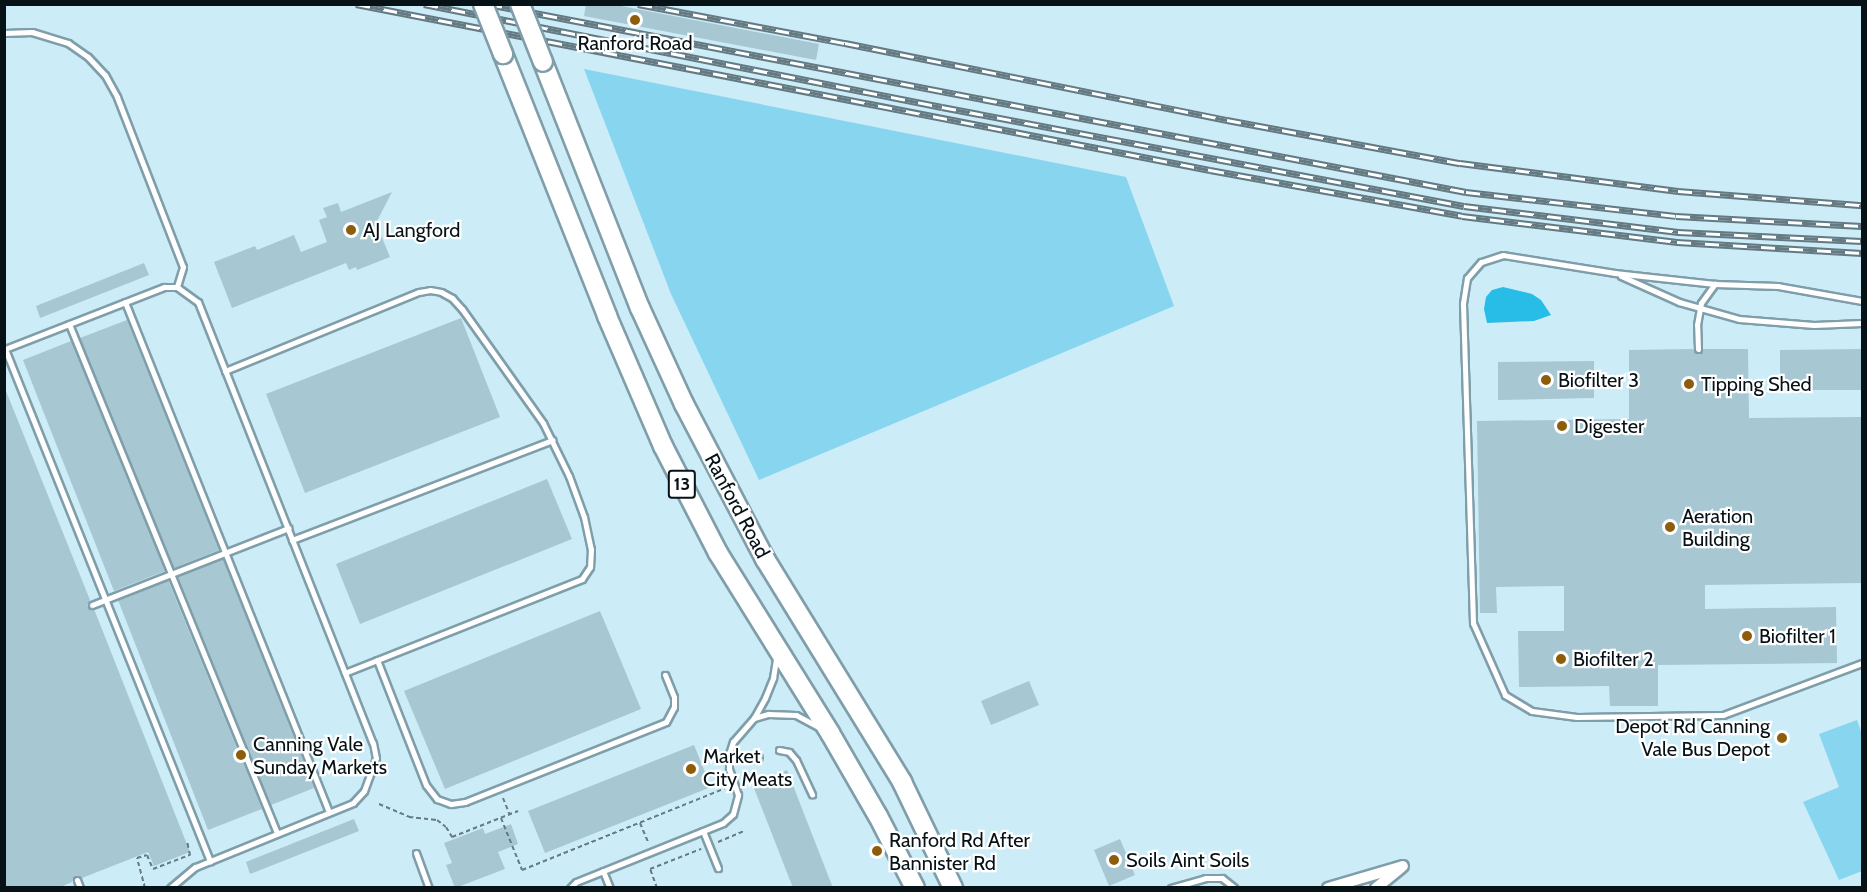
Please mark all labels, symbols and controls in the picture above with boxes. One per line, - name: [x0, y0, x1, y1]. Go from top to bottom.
- marker: Ranford Road: [626, 11, 644, 29]
- place label: Ranford Road: [577, 31, 693, 55]
- place label: AJ Langford: [363, 218, 460, 242]
- marker: AJ Langford: [344, 223, 358, 237]
- place label: Biofilter 3: [1558, 368, 1639, 392]
- place label: Tipping Shed: [1701, 372, 1812, 396]
- marker: Biofilter 3: [1539, 373, 1553, 387]
- marker: Tipping Shed: [1682, 377, 1696, 391]
- place label: Digester: [1574, 414, 1644, 438]
- marker: Digester: [1555, 419, 1569, 433]
- street label: Ranford Road: [699, 450, 775, 562]
- road number: 13: [667, 469, 697, 499]
- place label: Aeration Building: [1682, 504, 1753, 551]
- marker: Aeration Building: [1663, 520, 1677, 534]
- place label: Biofilter 1: [1759, 624, 1836, 648]
- marker: Biofilter 1: [1740, 629, 1754, 643]
- place label: Biofilter 2: [1573, 647, 1654, 671]
- marker: Biofilter 2: [1554, 652, 1568, 666]
- place label: Depot Rd Canning Vale Bus Depot: [1615, 714, 1770, 761]
- marker: Depot Rd Canning Vale Bus Depot: [1775, 731, 1789, 745]
- place label: Canning Vale Sunday Markets: [253, 732, 387, 779]
- place label: Market City Meats: [703, 745, 792, 792]
- marker: Canning Vale Sunday Markets: [234, 748, 248, 762]
- marker: Market City Meats: [684, 762, 698, 776]
- place label: Ranford Rd After Bannister Rd: [889, 828, 1030, 875]
- marker: Ranford Rd After Bannister Rd: [870, 844, 884, 858]
- place label: Soils Aint Soils: [1126, 848, 1249, 872]
- marker: Soils Aint Soils: [1107, 853, 1121, 867]

